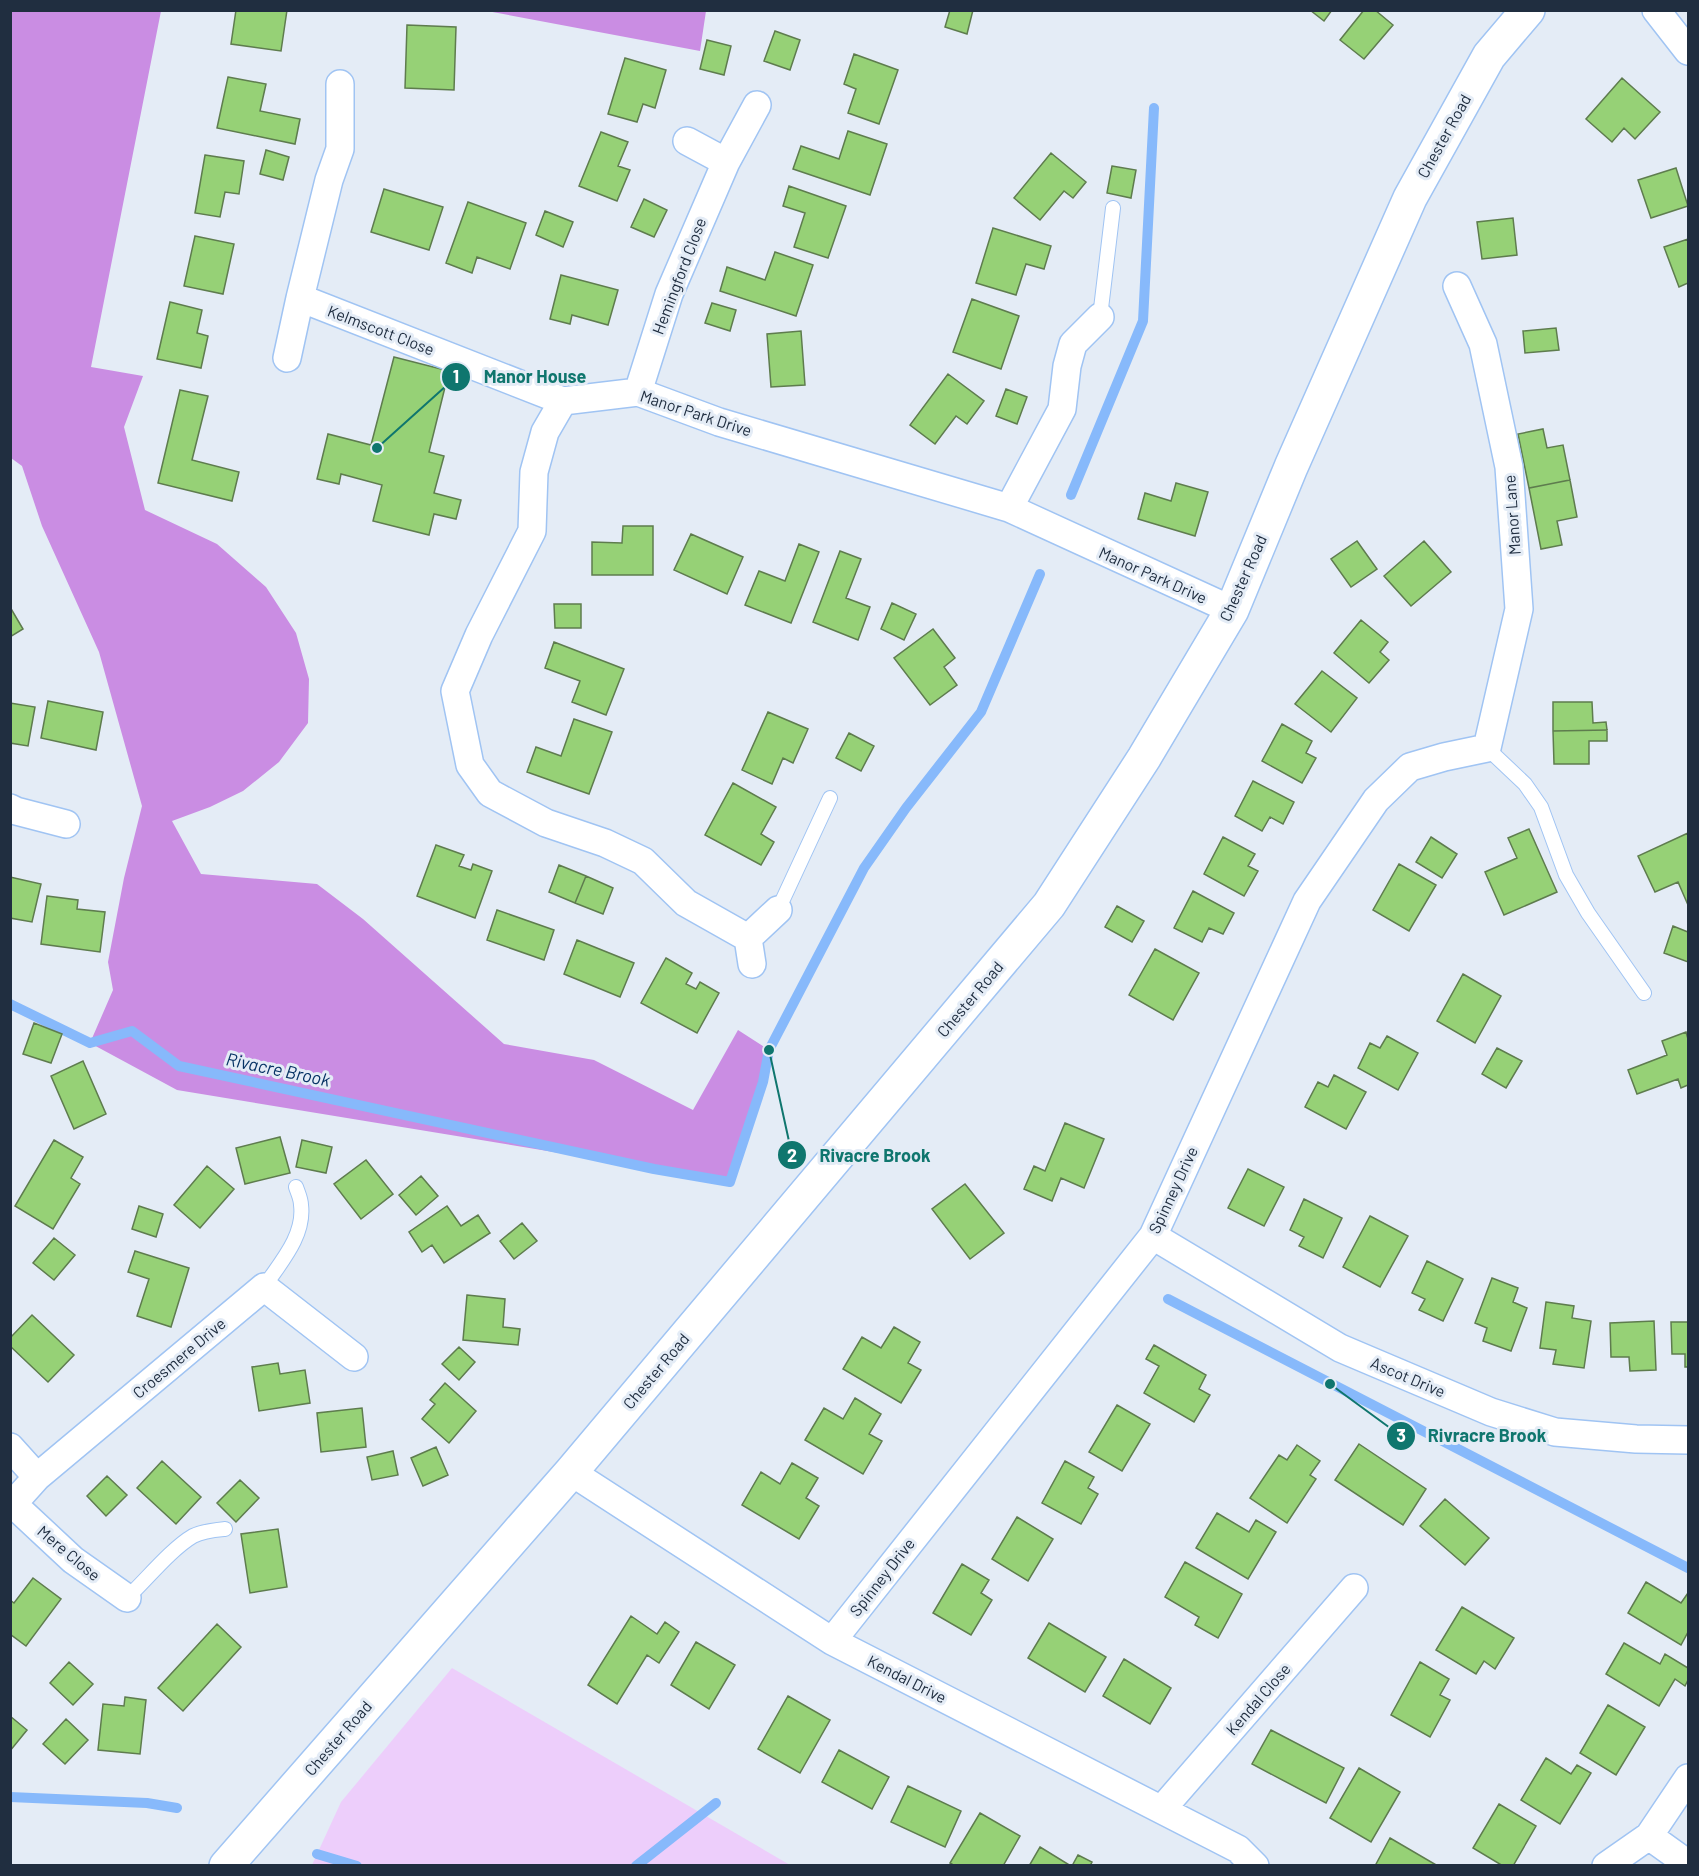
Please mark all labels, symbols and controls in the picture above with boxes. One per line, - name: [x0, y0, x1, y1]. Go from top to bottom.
- street label: Chester Road: [1413, 91, 1474, 181]
- street label: Hemingford Close: [648, 215, 709, 337]
- street label: Kelmscott Close: [325, 300, 437, 359]
- callout: Manor House: [441, 359, 598, 395]
- text: 1: [453, 365, 459, 387]
- text: Manor House: [484, 365, 587, 387]
- street label: Manor Park Drive: [638, 386, 754, 440]
- street label: Manor Lane: [1499, 474, 1524, 556]
- street label: Chester Road: [1215, 532, 1270, 624]
- street label: Manor Park Drive: [1096, 542, 1210, 607]
- street label: Chester Road: [933, 957, 1007, 1040]
- water label: Rivacre Brook: [224, 1047, 332, 1091]
- callout: Rivacre Brook: [777, 1137, 942, 1173]
- street label: Spinney Drive: [1144, 1143, 1201, 1236]
- text: 2: [787, 1144, 797, 1166]
- text: Rivacre Brook: [819, 1144, 931, 1166]
- street label: Croesmere Drive: [129, 1313, 229, 1402]
- street label: Chester Road: [619, 1329, 693, 1412]
- street label: Ascot Drive: [1368, 1352, 1448, 1401]
- callout: Rivracre Brook: [1386, 1418, 1559, 1454]
- text: 3: [1396, 1424, 1406, 1446]
- text: Rivracre Brook: [1428, 1424, 1547, 1446]
- street label: Mere Close: [34, 1521, 104, 1584]
- street label: Spinney Drive: [845, 1534, 918, 1620]
- street label: Kendal Drive: [865, 1651, 950, 1707]
- street label: Kendal Close: [1221, 1659, 1294, 1738]
- street label: Chester Road: [300, 1696, 375, 1779]

